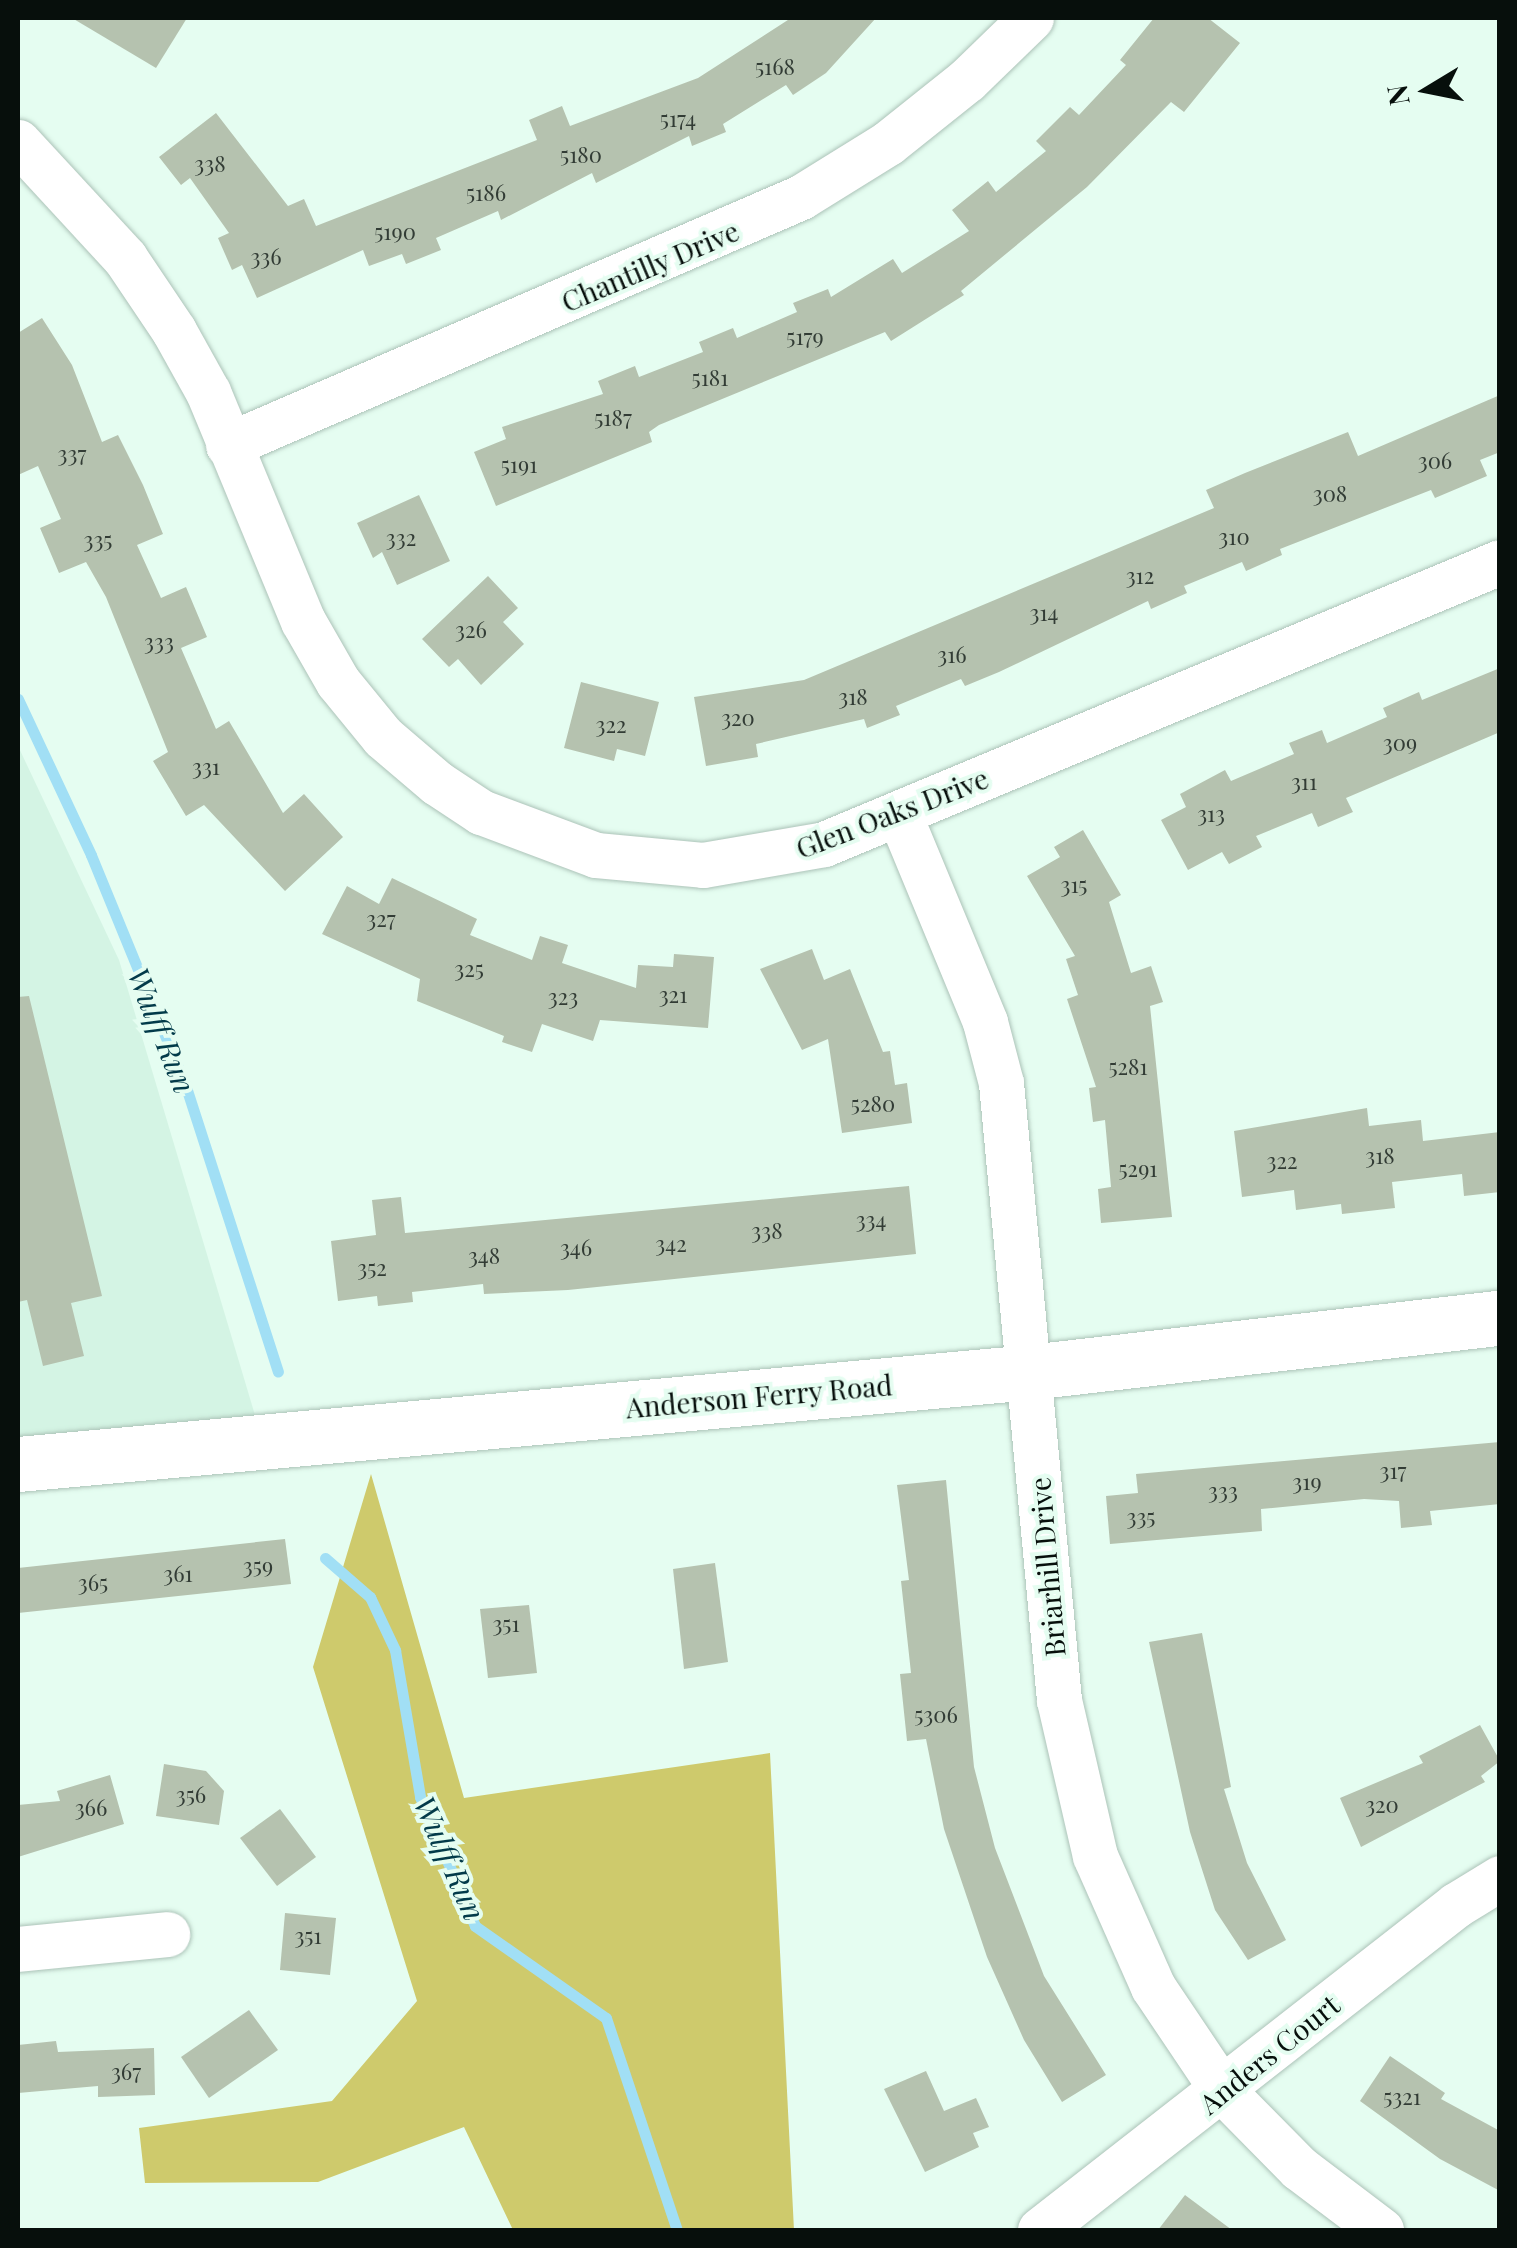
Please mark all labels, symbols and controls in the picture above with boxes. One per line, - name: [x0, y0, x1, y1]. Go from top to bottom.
- north arrow: [1377, 40, 1477, 140]
- house number: 5168: [755, 54, 795, 80]
- text: N: [1377, 82, 1417, 108]
- house number: 5174: [660, 106, 696, 132]
- house number: 5180: [560, 142, 602, 168]
- house number: 338: [194, 151, 226, 177]
- house number: 5186: [466, 180, 506, 206]
- street label: Chantilly Drive: [556, 213, 744, 319]
- house number: 5190: [374, 219, 416, 245]
- house number: 336: [250, 244, 282, 270]
- house number: 5179: [786, 324, 824, 350]
- house number: 5181: [692, 365, 728, 391]
- house number: 5187: [594, 405, 632, 431]
- house number: 337: [58, 441, 86, 467]
- house number: 306: [1418, 448, 1452, 474]
- house number: 5191: [501, 452, 537, 478]
- house number: 308: [1313, 481, 1347, 507]
- house number: 310: [1218, 524, 1250, 550]
- house number: 332: [386, 525, 416, 551]
- house number: 335: [84, 527, 112, 553]
- house number: 312: [1126, 563, 1154, 589]
- house number: 314: [1030, 600, 1058, 626]
- house number: 326: [455, 617, 487, 643]
- house number: 333: [144, 629, 174, 655]
- house number: 316: [937, 642, 967, 668]
- house number: 318: [838, 684, 868, 710]
- house number: 320: [721, 705, 755, 731]
- house number: 322: [596, 712, 626, 738]
- house number: 309: [1383, 730, 1417, 756]
- house number: 331: [192, 754, 220, 780]
- street label: Glen Oaks Drive: [791, 761, 993, 865]
- house number: 311: [1291, 769, 1317, 795]
- house number: 313: [1197, 801, 1225, 827]
- house number: 315: [1061, 872, 1087, 898]
- house number: 327: [366, 906, 396, 932]
- house number: 325: [454, 956, 484, 982]
- water label: Wulff Run: [121, 962, 203, 1098]
- house number: 321: [659, 982, 687, 1008]
- house number: 323: [548, 984, 578, 1010]
- house number: 5281: [1108, 1054, 1148, 1080]
- house number: 5280: [851, 1091, 895, 1117]
- house number: 318: [1365, 1143, 1395, 1169]
- house number: 322: [1267, 1148, 1297, 1174]
- house number: 5291: [1118, 1156, 1158, 1182]
- house number: 334: [856, 1207, 886, 1233]
- house number: 338: [751, 1218, 783, 1244]
- house number: 342: [655, 1231, 687, 1257]
- house number: 346: [560, 1235, 592, 1261]
- house number: 348: [468, 1243, 500, 1269]
- house number: 352: [357, 1255, 387, 1281]
- street label: Anderson Ferry Road: [624, 1368, 894, 1424]
- house number: 317: [1380, 1458, 1406, 1484]
- house number: 319: [1292, 1469, 1322, 1495]
- street label: Briarhill Drive: [1022, 1476, 1072, 1658]
- house number: 333: [1208, 1478, 1238, 1504]
- house number: 335: [1127, 1504, 1155, 1530]
- house number: 359: [243, 1553, 273, 1579]
- house number: 361: [163, 1561, 193, 1587]
- house number: 365: [78, 1570, 108, 1596]
- house number: 351: [492, 1611, 520, 1637]
- house number: 5306: [914, 1702, 958, 1728]
- house number: 356: [176, 1782, 206, 1808]
- water label: Wulff Run: [407, 1790, 493, 1926]
- house number: 320: [1365, 1792, 1399, 1818]
- house number: 366: [75, 1795, 107, 1821]
- house number: 351: [294, 1923, 322, 1949]
- street label: Anders Court: [1192, 1987, 1346, 2121]
- house number: 367: [111, 2059, 141, 2085]
- house number: 5321: [1383, 2084, 1421, 2110]

